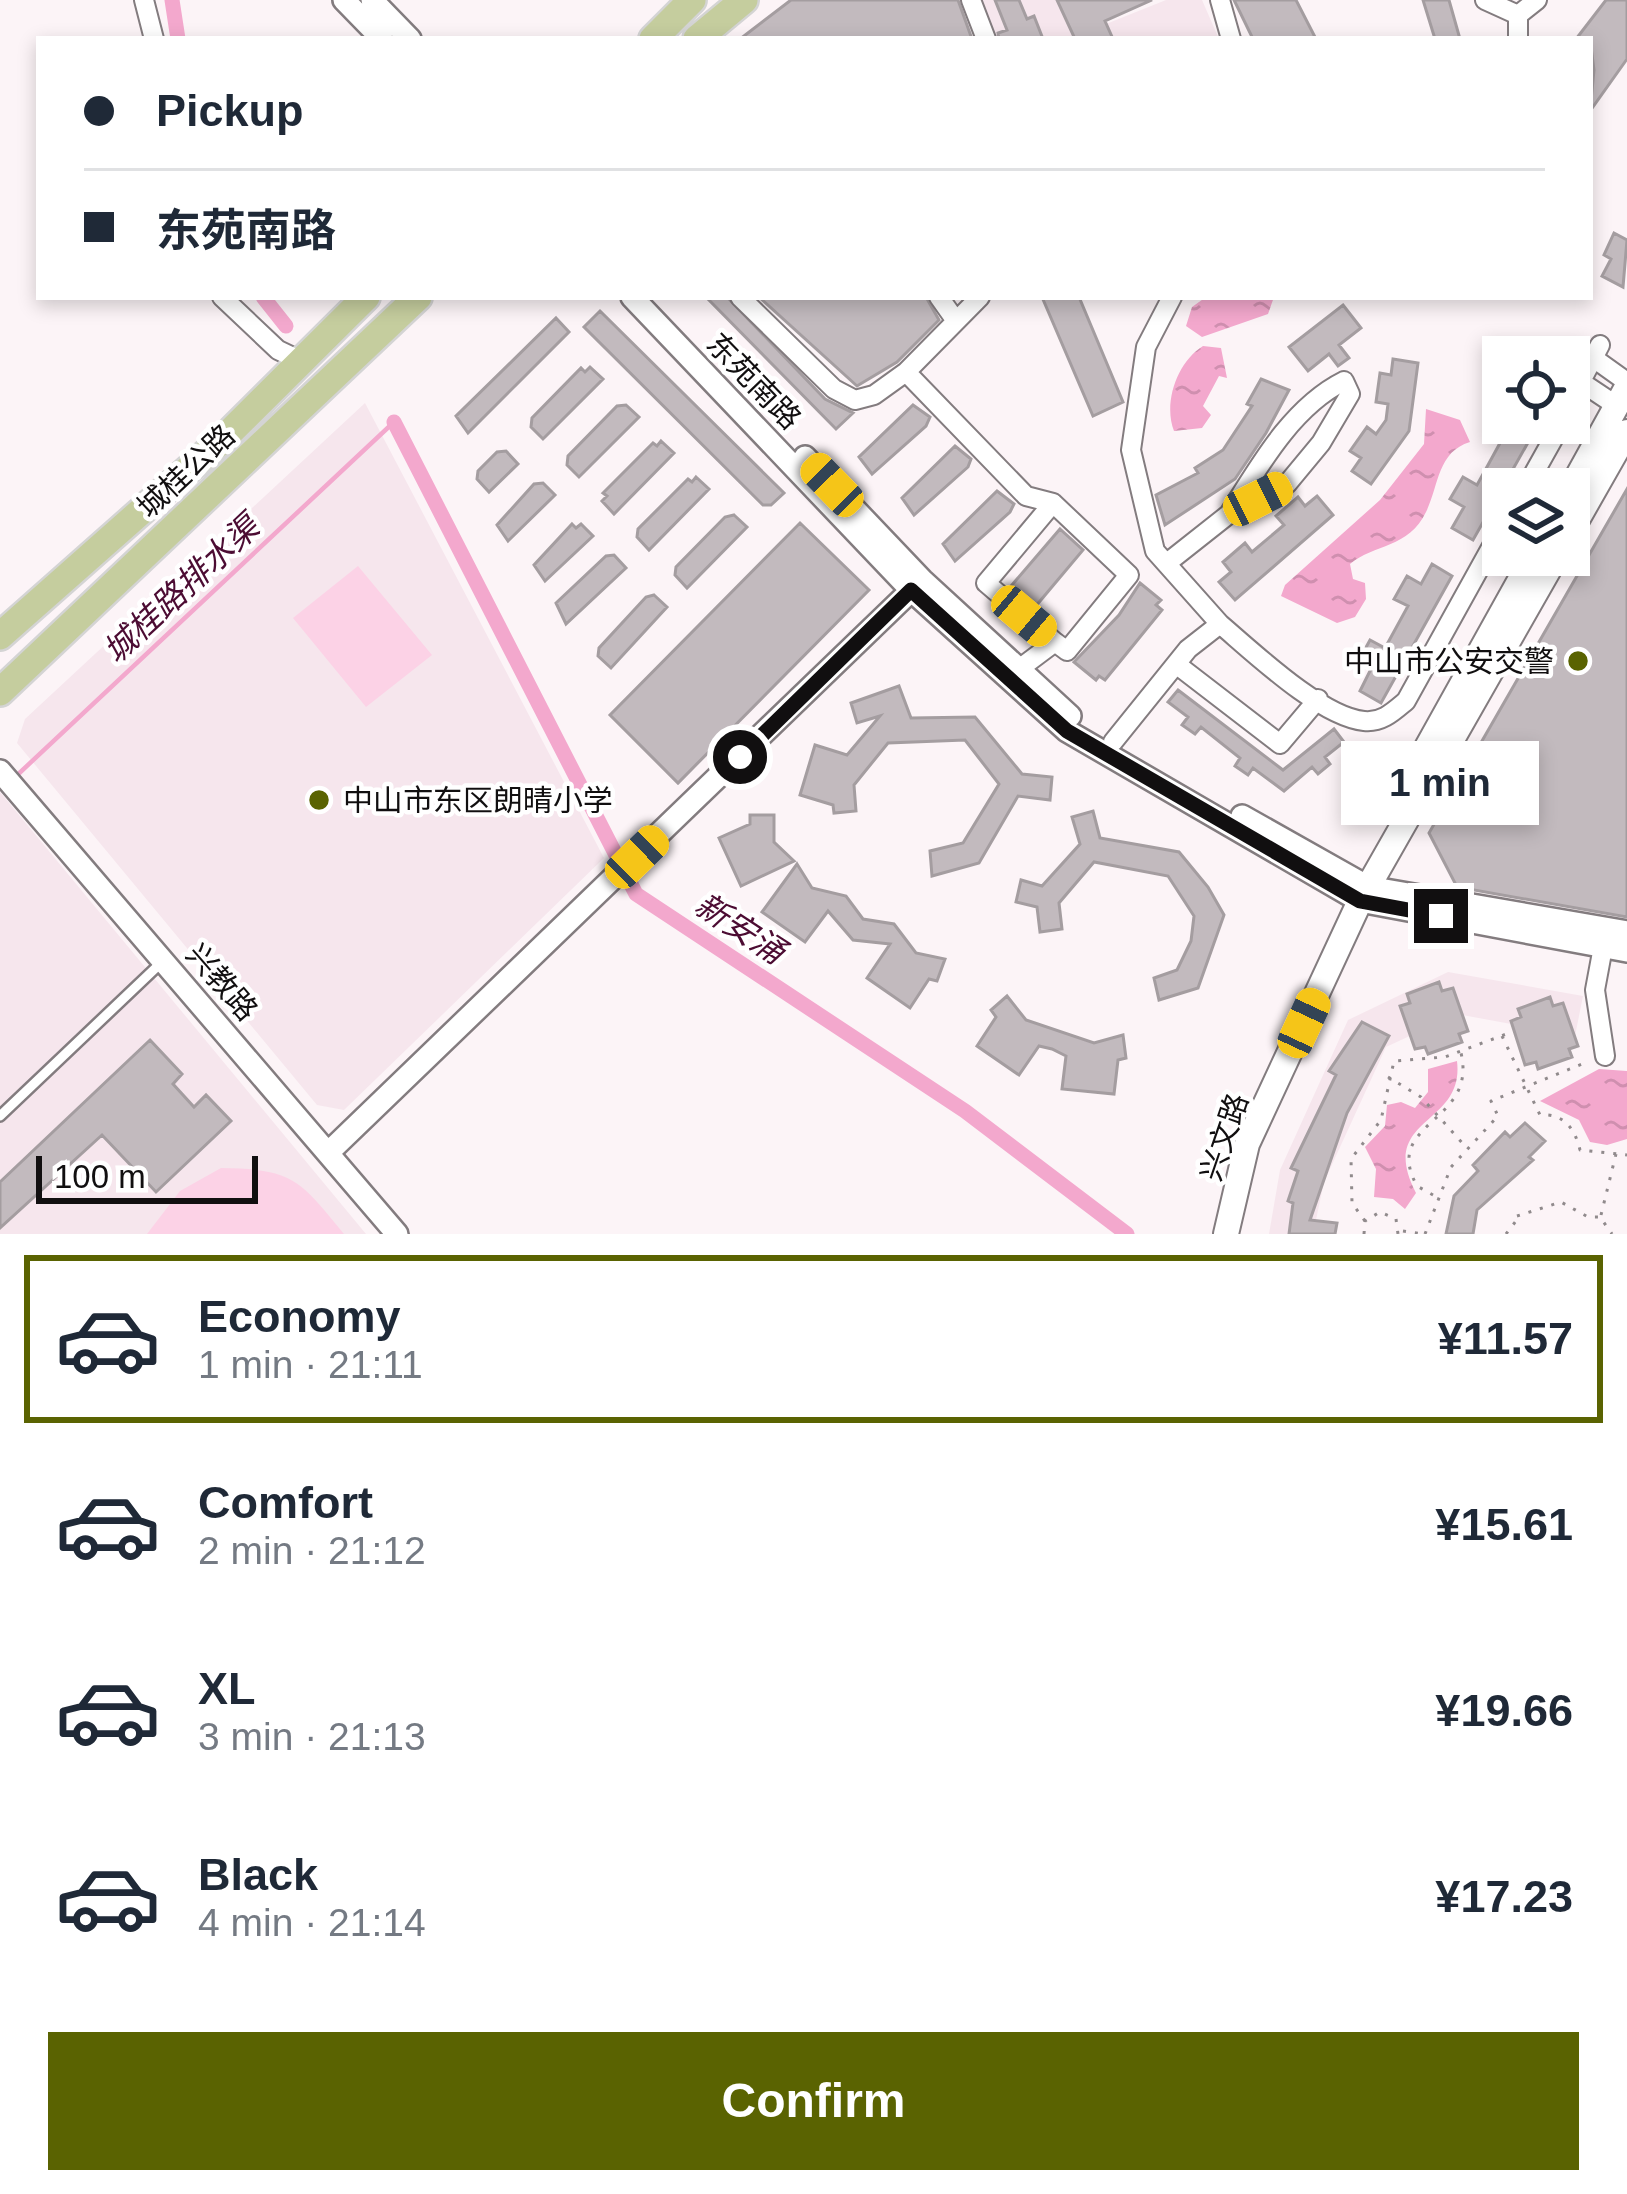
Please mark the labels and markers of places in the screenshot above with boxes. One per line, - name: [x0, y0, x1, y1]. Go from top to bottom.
- place label: 中山市公安交警: [1344, 645, 1554, 678]
- marker: 中山市公安交警: [1565, 648, 1591, 674]
- place label: 中山市东区朗晴小学: [343, 784, 613, 817]
- marker: 中山市东区朗晴小学: [306, 787, 332, 813]

